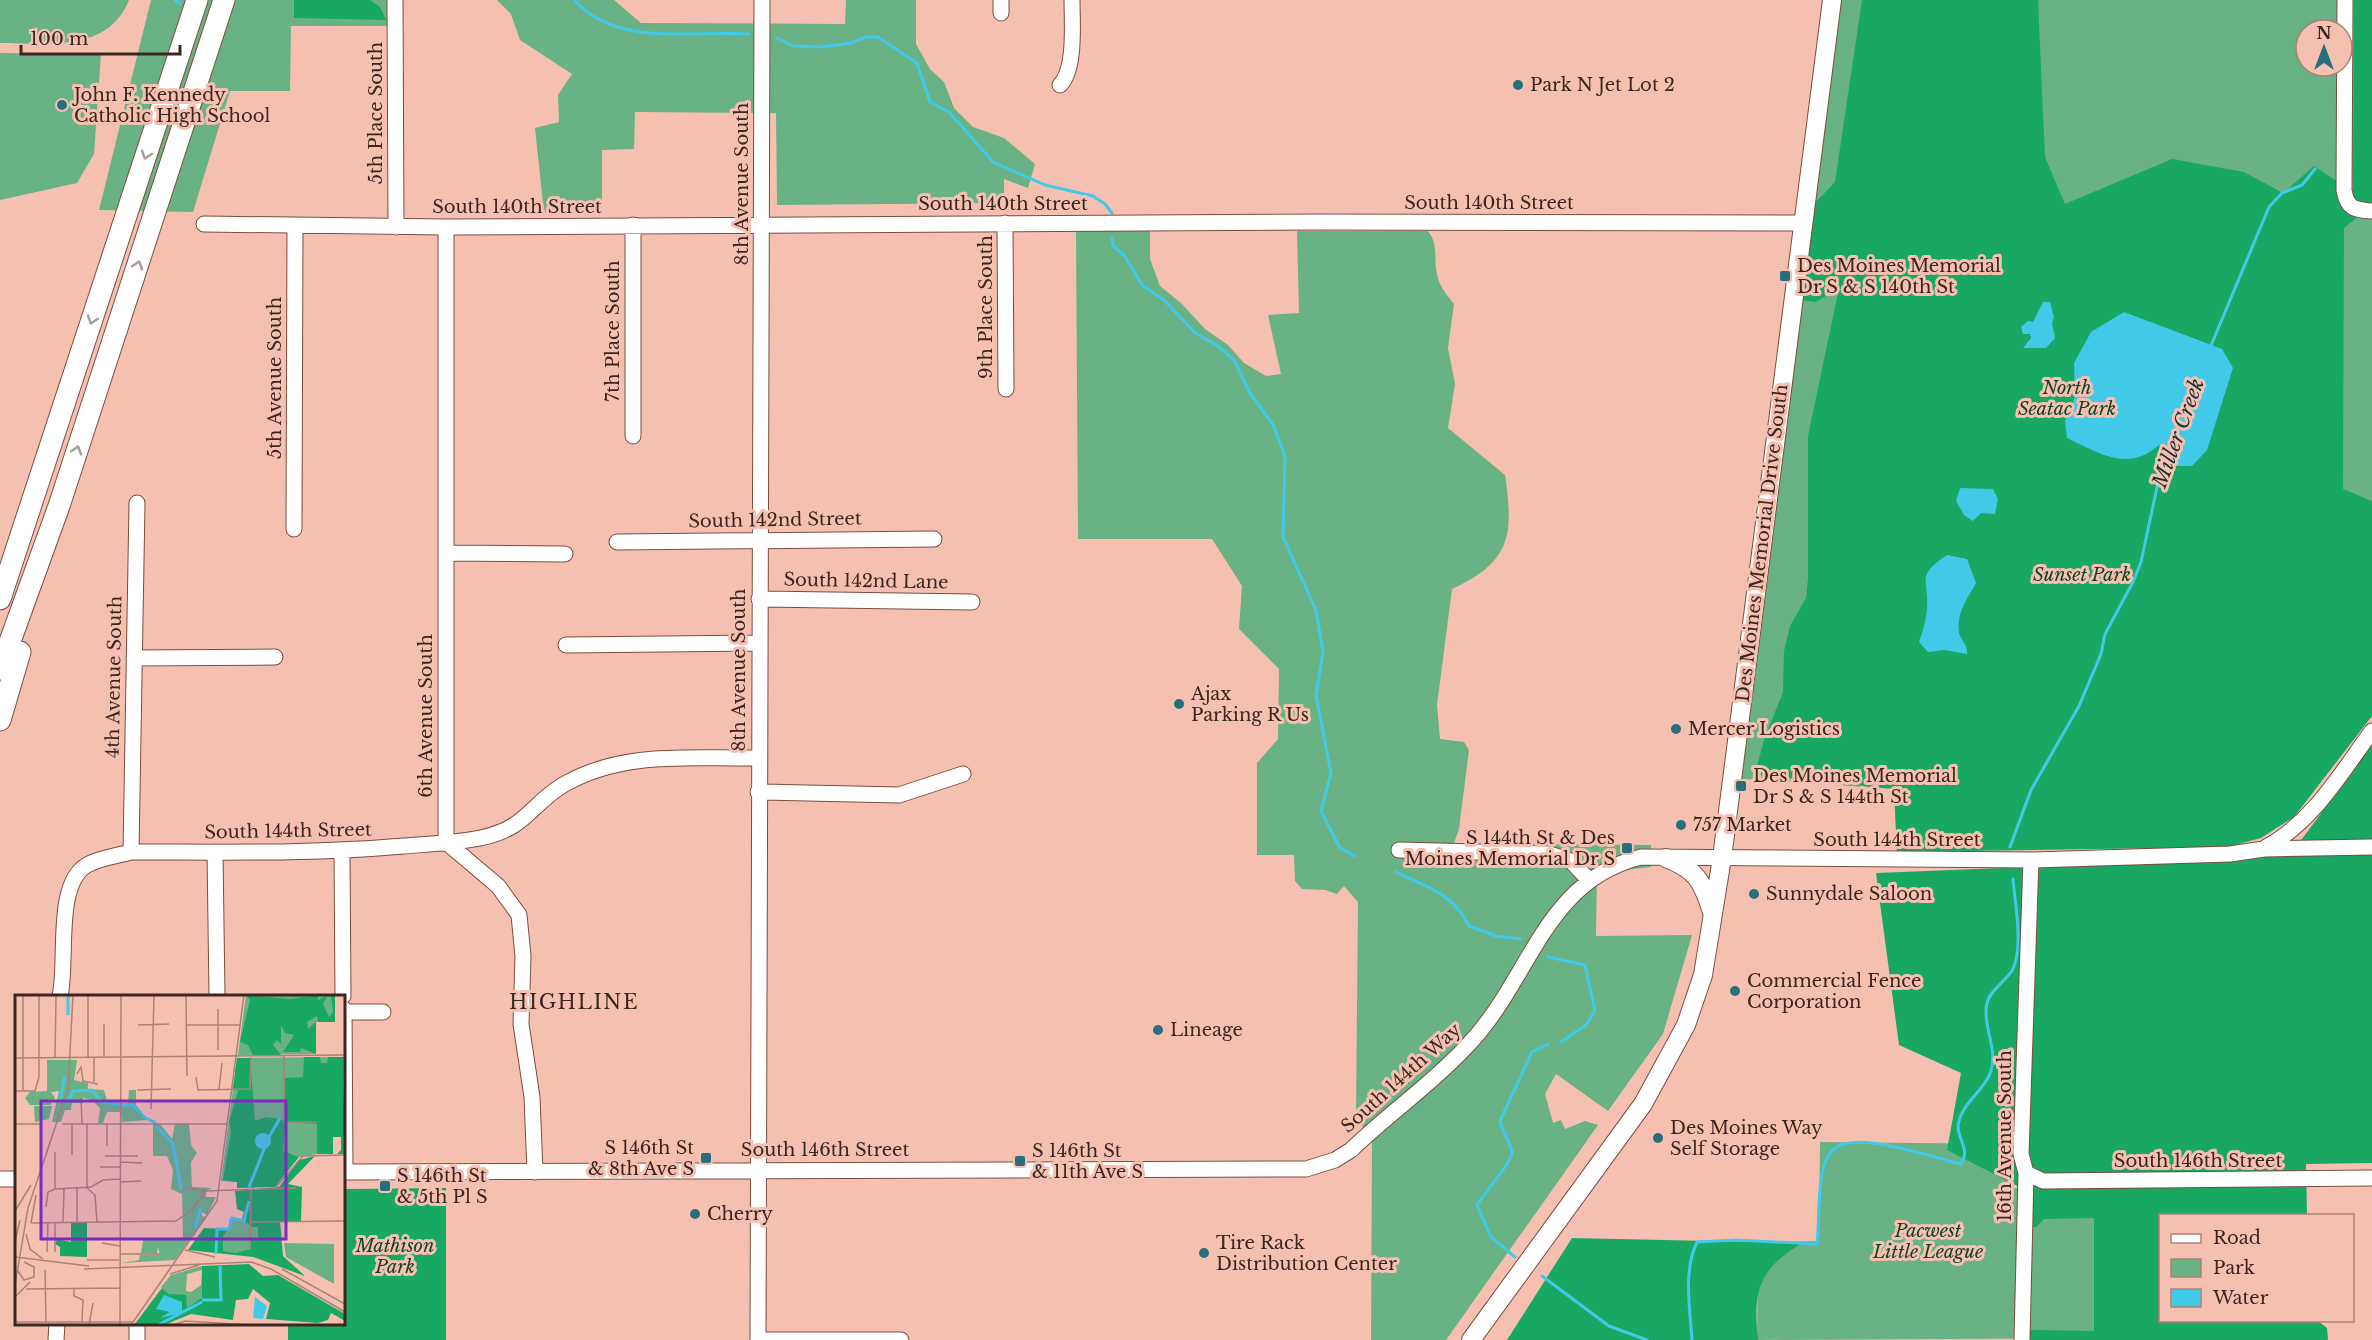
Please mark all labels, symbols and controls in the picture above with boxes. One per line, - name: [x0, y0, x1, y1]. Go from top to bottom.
- scale bar: [21, 18, 180, 56]
- north arrow: [2294, 18, 2354, 78]
- text: N: [2316, 23, 2332, 43]
- text: 100 m: [30, 28, 88, 50]
- street label: 5th Place South: [365, 42, 387, 184]
- place label: Park N Jet Lot 2: [1530, 74, 1675, 96]
- marker: Park N Jet Lot 2: [1511, 78, 1525, 92]
- place label: John F. Kennedy Catholic High School: [72, 84, 270, 127]
- marker: John F. Kennedy Catholic High School: [55, 98, 69, 112]
- street label: 8th Avenue South: [731, 103, 753, 265]
- one-way arrow: [141, 149, 153, 160]
- street label: South 140th Street: [1404, 192, 1574, 214]
- street label: South 140th Street: [918, 193, 1088, 215]
- street label: South 140th Street: [432, 196, 602, 218]
- street label: 9th Place South: [975, 235, 997, 379]
- place label: Des Moines Memorial Dr S & S 140th St: [1797, 255, 2001, 298]
- one-way arrow: [130, 260, 143, 271]
- street label: 7th Place South: [602, 260, 624, 402]
- marker: Des Moines Memorial Dr S & S 140th St: [1778, 269, 1792, 283]
- street label: 5th Avenue South: [264, 297, 286, 459]
- one-way arrow: [87, 314, 100, 325]
- water label: Miller Creek: [2147, 375, 2209, 492]
- park label: North Seatac Park: [2018, 377, 2116, 420]
- street label: Des Moines Memorial Drive South: [1732, 383, 1792, 703]
- one-way arrow: [70, 445, 82, 456]
- street label: South 142nd Street: [688, 507, 862, 533]
- park label: Sunset Park: [2033, 564, 2131, 586]
- street label: South 142nd Lane: [783, 569, 949, 593]
- street label: 8th Avenue South: [728, 589, 750, 751]
- street label: 4th Avenue South: [102, 596, 126, 758]
- street label: 6th Avenue South: [415, 634, 437, 798]
- place label: Ajax Parking R Us: [1190, 683, 1309, 726]
- marker: Ajax Parking R Us: [1172, 697, 1186, 711]
- place label: Mercer Logistics: [1688, 718, 1840, 740]
- marker: Mercer Logistics: [1669, 722, 1683, 736]
- place label: Des Moines Memorial Dr S & S 144th St: [1753, 765, 1957, 808]
- marker: Des Moines Memorial Dr S & S 144th St: [1734, 779, 1748, 793]
- place label: 757 Market: [1693, 814, 1792, 836]
- marker: 757 Market: [1674, 818, 1688, 832]
- street label: South 144th Street: [204, 819, 372, 843]
- place label: S 144th St & Des Moines Memorial Dr S: [1405, 827, 1615, 870]
- street label: South 144th Street: [1813, 829, 1981, 851]
- marker: S 144th St & Des Moines Memorial Dr S: [1620, 841, 1634, 855]
- place label: Sunnydale Saloon: [1766, 883, 1932, 905]
- marker: Sunnydale Saloon: [1747, 887, 1761, 901]
- place label: Commercial Fence Corporation: [1747, 970, 1921, 1013]
- marker: Commercial Fence Corporation: [1728, 984, 1742, 998]
- district label: HIGHLINE: [509, 990, 639, 1014]
- inset map: [15, 995, 345, 1325]
- street label: South 144th Way: [1337, 1018, 1466, 1137]
- place label: Lineage: [1170, 1019, 1243, 1041]
- marker: Lineage: [1151, 1023, 1165, 1037]
- street label: 16th Avenue South: [1994, 1050, 2016, 1222]
- place label: Des Moines Way Self Storage: [1670, 1117, 1823, 1160]
- marker: Des Moines Way Self Storage: [1651, 1131, 1665, 1145]
- place label: S 146th St & 8th Ave S: [588, 1137, 694, 1180]
- street label: South 146th Street: [741, 1139, 909, 1161]
- place label: S 146th St & 11th Ave S: [1032, 1140, 1143, 1183]
- street label: South 146th Street: [2114, 1150, 2282, 1172]
- marker: S 146th St & 8th Ave S: [699, 1151, 713, 1165]
- marker: S 146th St & 11th Ave S: [1013, 1154, 1027, 1168]
- place label: S 146th St & 5th Pl S: [397, 1165, 488, 1208]
- marker: S 146th St & 5th Pl S: [378, 1179, 392, 1193]
- place label: Cherry: [707, 1203, 773, 1225]
- marker: Cherry: [688, 1207, 702, 1221]
- legend: [2159, 1214, 2354, 1322]
- park label: Pacwest Little League: [1872, 1220, 1983, 1263]
- text: Road: [2213, 1227, 2261, 1249]
- place label: Tire Rack Distribution Center: [1216, 1232, 1397, 1275]
- park label: Mathison Park: [355, 1235, 434, 1278]
- marker: Tire Rack Distribution Center: [1197, 1246, 1211, 1260]
- text: Park: [2213, 1257, 2255, 1279]
- text: Water: [2212, 1287, 2269, 1309]

